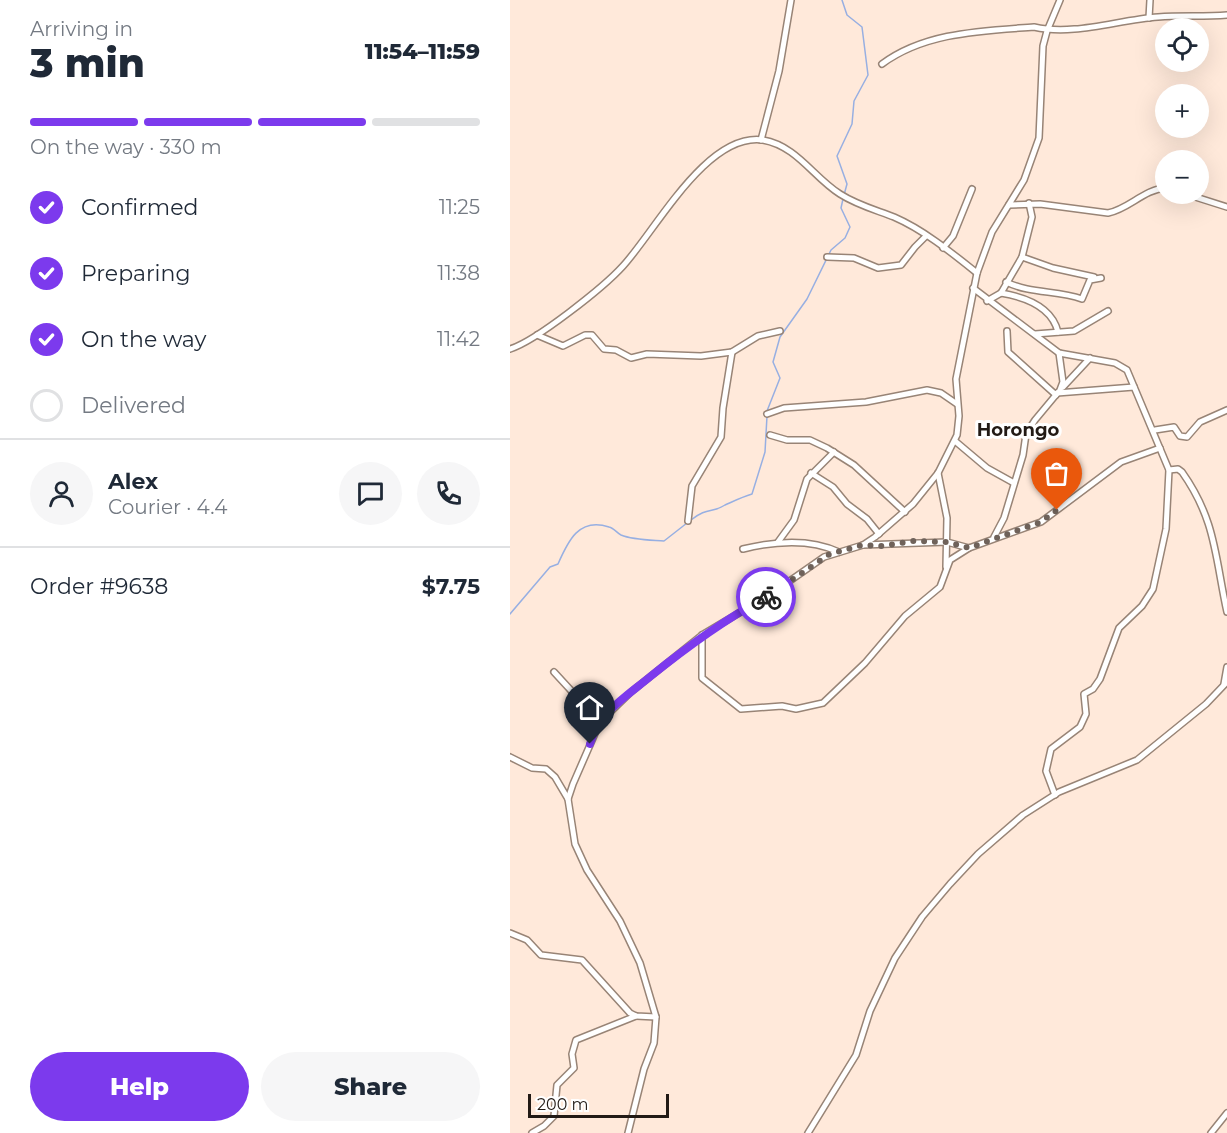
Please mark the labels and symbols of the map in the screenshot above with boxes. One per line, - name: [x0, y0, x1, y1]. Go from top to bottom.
- district label: Horongo: [977, 419, 1060, 441]
- pin: [1031, 448, 1082, 510]
- courier: [736, 567, 796, 627]
- pin: [564, 682, 615, 744]
- scale bar: [528, 1091, 669, 1118]

